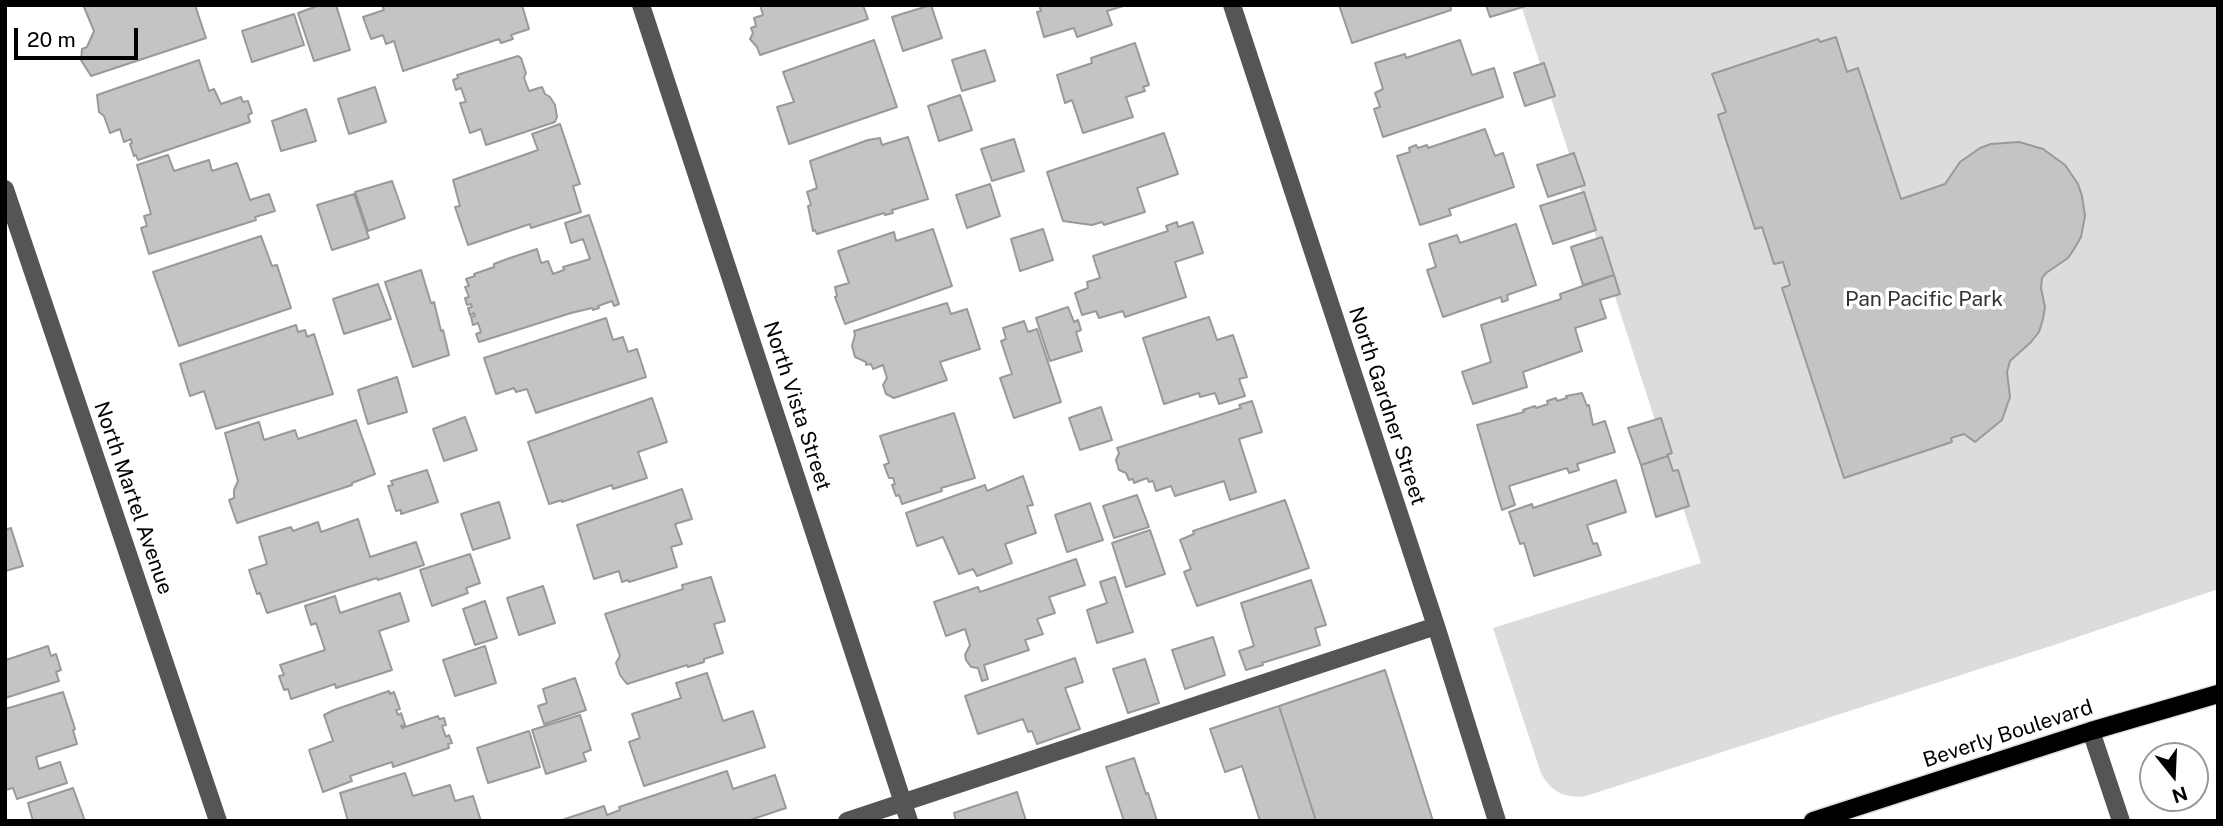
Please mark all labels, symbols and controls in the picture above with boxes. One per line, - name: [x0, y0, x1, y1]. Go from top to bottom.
- scale bar: [18, 14, 142, 58]
- text: 20 m: [27, 27, 76, 52]
- park label: Pan Pacific Park: [1845, 287, 2003, 313]
- street label: North Gardner Street: [1343, 304, 1431, 508]
- street label: North Vista Street: [758, 318, 836, 494]
- street label: North Martel Avenue: [88, 398, 178, 598]
- street label: Beverly Boulevard: [1920, 695, 2096, 773]
- north arrow: [2139, 742, 2209, 812]
- text: N: [2169, 782, 2190, 808]

